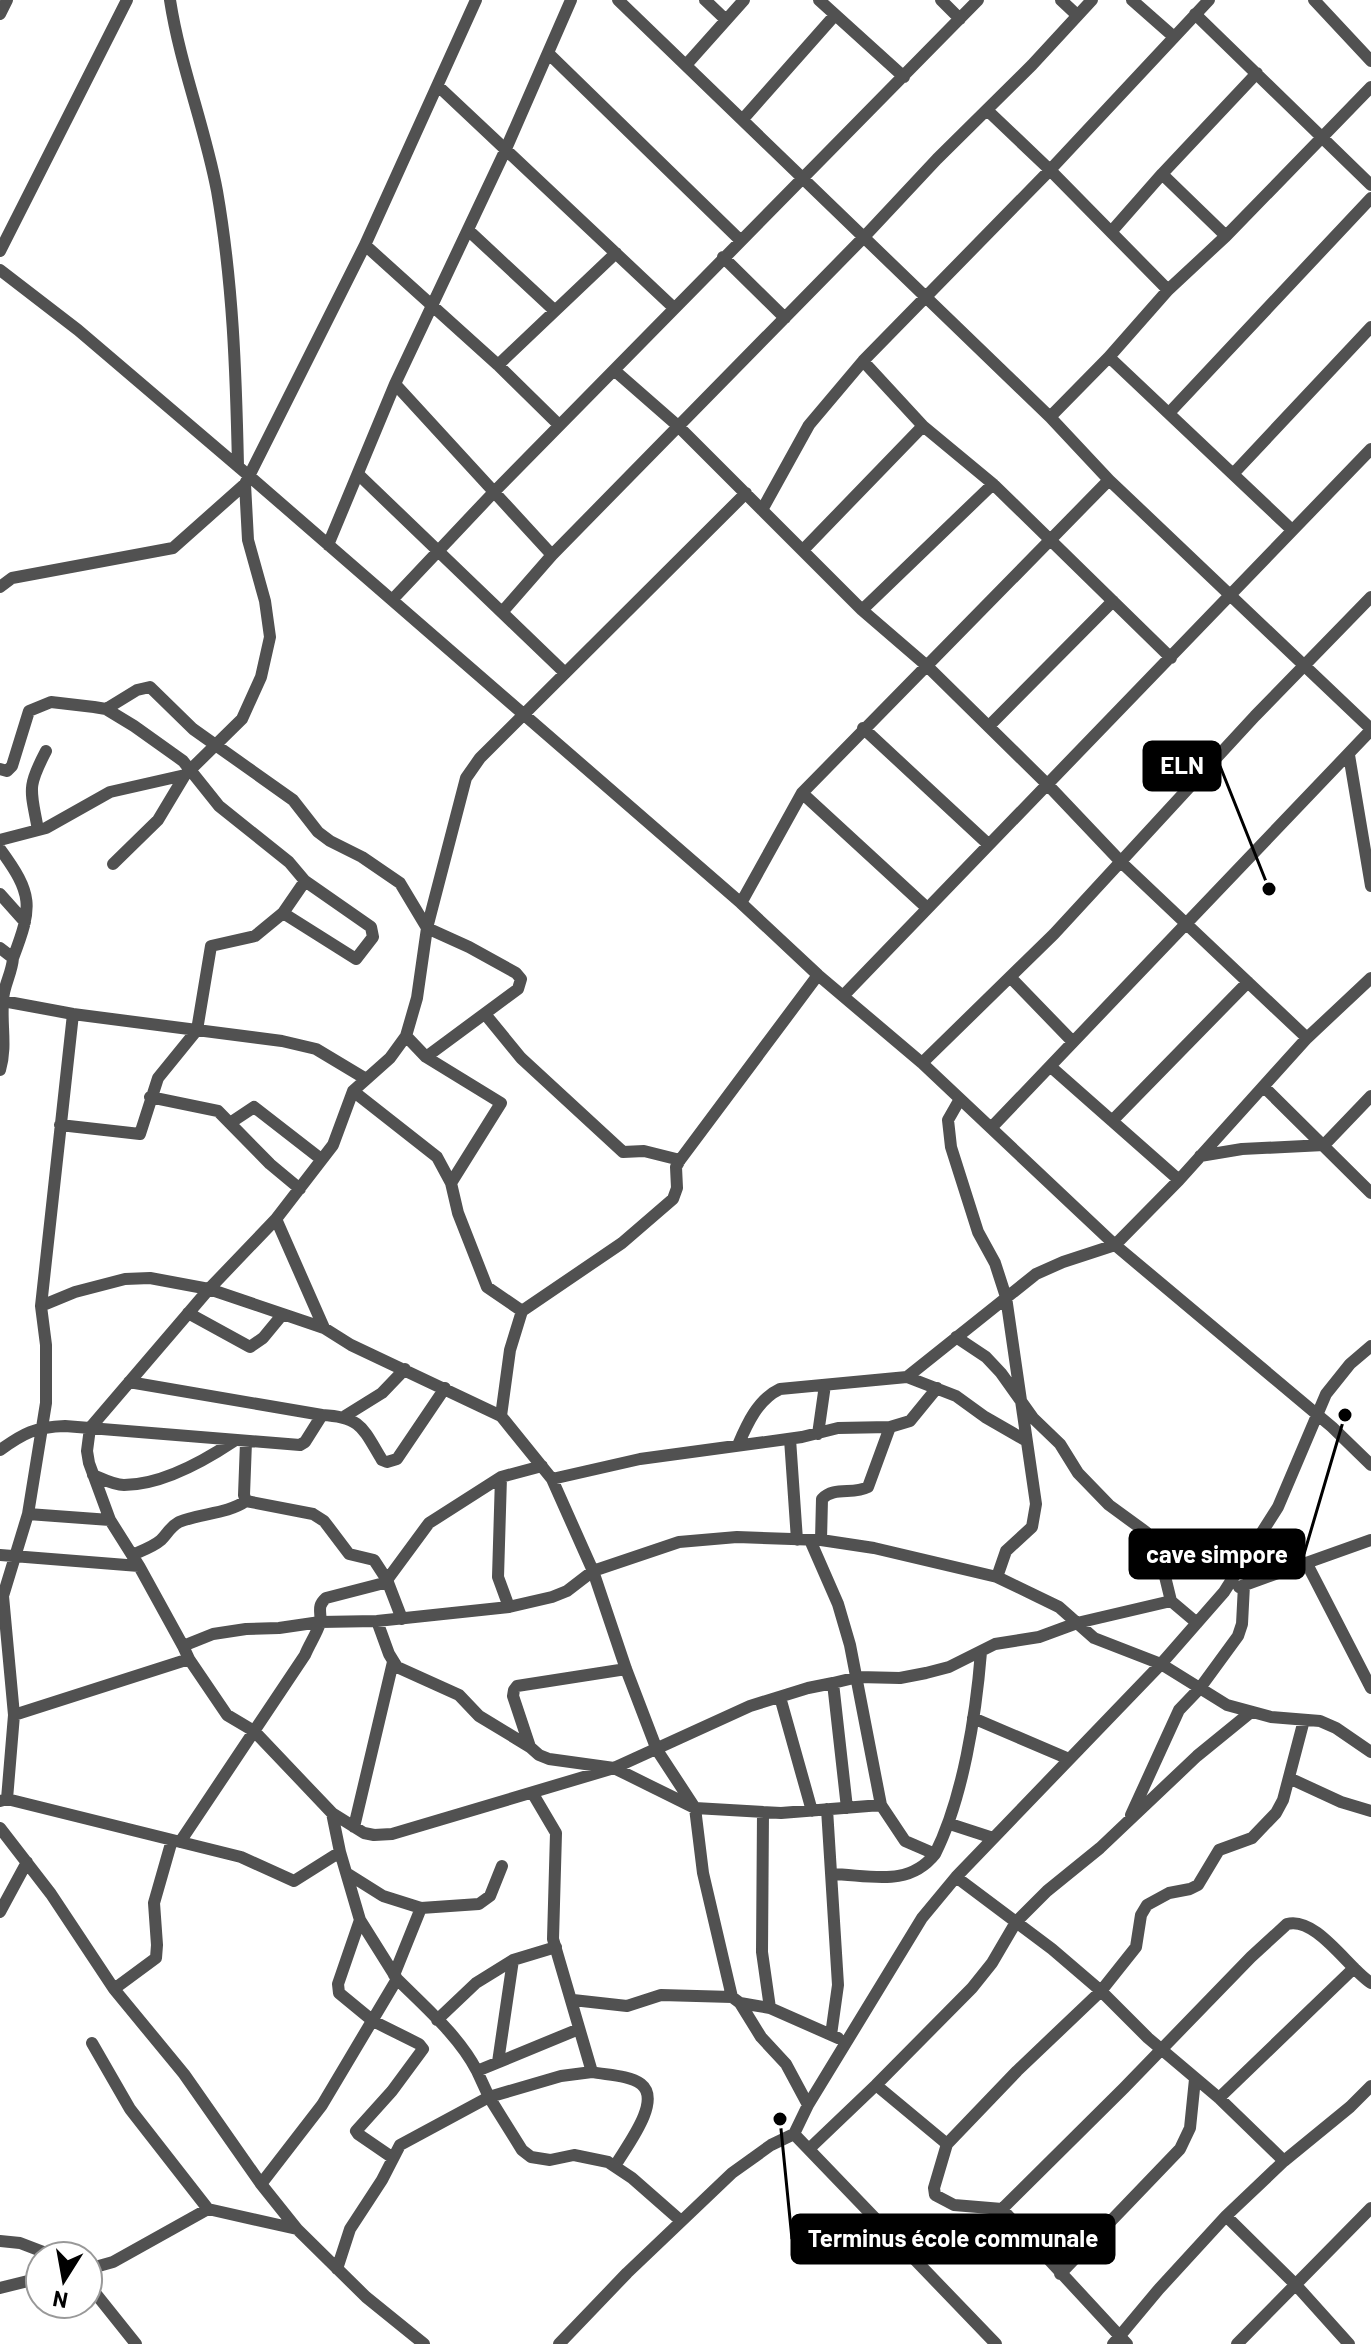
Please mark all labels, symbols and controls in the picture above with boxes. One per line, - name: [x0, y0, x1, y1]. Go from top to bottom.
- callout: ELN: [1144, 742, 1220, 790]
- text: ELN: [1160, 750, 1204, 779]
- callout: cave simpore: [1130, 1530, 1304, 1578]
- text: cave simpore: [1146, 1539, 1288, 1568]
- callout: Terminus école communale: [792, 2215, 1114, 2263]
- text: Terminus école communale: [808, 2223, 1098, 2252]
- north arrow: [24, 2240, 104, 2320]
- text: N: [50, 2286, 70, 2315]

